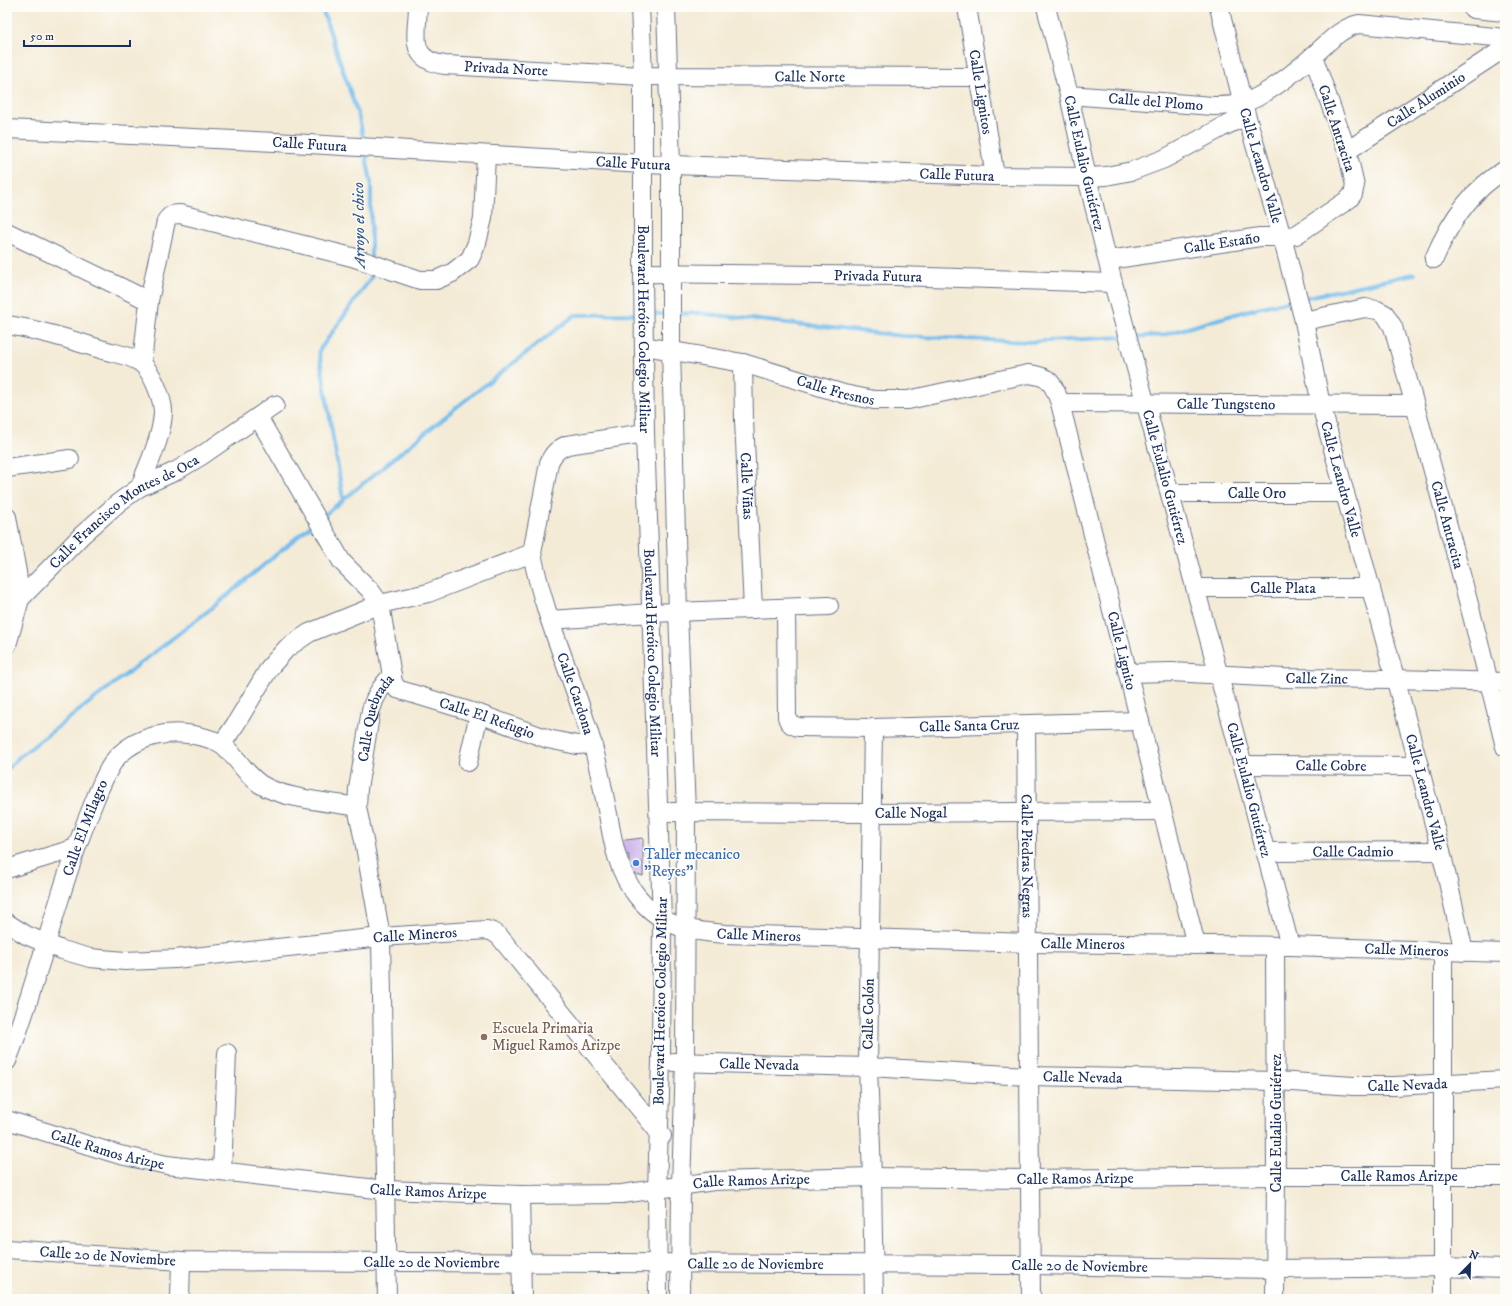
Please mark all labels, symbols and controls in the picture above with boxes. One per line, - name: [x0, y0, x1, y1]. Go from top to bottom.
- scale bar: [24, 22, 130, 48]
- text: 50 m: [30, 29, 54, 44]
- street label: Calle Lignitos: [964, 48, 997, 136]
- street label: Privada Norte: [464, 57, 549, 81]
- street label: Calle Norte: [774, 67, 845, 87]
- street label: Calle Aluminio: [1383, 67, 1469, 133]
- street label: Calle Antracita: [1314, 82, 1360, 175]
- street label: Calle del Plomo: [1108, 89, 1204, 115]
- street label: Calle Eulalio Gutiérrez: [1059, 94, 1109, 234]
- street label: Calle Leandro Valle: [1235, 106, 1287, 226]
- street label: Calle Futura: [272, 133, 348, 156]
- street label: Calle Futura: [595, 152, 671, 175]
- street label: Calle Futura: [919, 164, 995, 186]
- water label: Arroyo el chico: [348, 182, 370, 270]
- street label: Boulevard Heróico Colegio Militar: [633, 225, 654, 434]
- street label: Calle Estaño: [1182, 228, 1261, 258]
- street label: Privada Futura: [834, 266, 923, 287]
- street label: Calle Fresnos: [794, 371, 876, 410]
- street label: Calle Tungsteno: [1177, 395, 1275, 414]
- street label: Calle Eulalio Gutiérrez: [1138, 408, 1192, 547]
- street label: Calle Leandro Valle: [1316, 419, 1366, 540]
- street label: Calle Francisco Montes de Oca: [45, 450, 203, 573]
- street label: Calle Viñas: [736, 452, 758, 520]
- street label: Calle Antracita: [1426, 479, 1468, 572]
- street label: Calle Oro: [1228, 484, 1286, 503]
- street label: Boulevard Heróico Colegio Militar: [639, 548, 665, 758]
- street label: Calle Plata: [1250, 579, 1316, 598]
- street label: Calle Lignito: [1103, 609, 1141, 692]
- street label: Calle Cardona: [552, 650, 598, 738]
- street label: Calle Zinc: [1285, 669, 1349, 689]
- street label: Calle Quebrada: [354, 670, 399, 763]
- street label: Calle El Refugio: [437, 693, 537, 743]
- street label: Calle Santa Cruz: [919, 715, 1020, 737]
- street label: Calle Eulalio Gutiérrez: [1222, 720, 1276, 860]
- street label: Calle Leandro Valle: [1401, 732, 1449, 852]
- street label: Calle Cobre: [1296, 756, 1366, 776]
- street label: Calle El Milagro: [58, 777, 112, 879]
- street label: Calle Piedras Negras: [1017, 794, 1037, 918]
- street label: Calle Nogal: [875, 803, 948, 823]
- street label: Calle Cadmio: [1312, 842, 1394, 862]
- place label: Taller mecanico "Reyes": [644, 845, 740, 881]
- marker: Taller mecanico "Reyes": [631, 858, 641, 868]
- street label: Boulevard Heróico Colegio Militar: [649, 896, 672, 1105]
- street label: Calle Mineros: [372, 923, 458, 948]
- street label: Calle Mineros: [716, 924, 801, 946]
- street label: Calle Mineros: [1040, 934, 1125, 954]
- street label: Calle Mineros: [1364, 939, 1449, 961]
- street label: Calle Colón: [858, 978, 879, 1050]
- place label: Escuela Primaria Miguel Ramos Arizpe: [492, 1019, 620, 1055]
- marker: Escuela Primaria Miguel Ramos Arizpe: [479, 1032, 489, 1042]
- street label: Calle Eulalio Gutiérrez: [1267, 1053, 1286, 1192]
- street label: Calle Nevada: [719, 1054, 800, 1075]
- street label: Calle Nevada: [1043, 1067, 1123, 1088]
- street label: Calle Nevada: [1368, 1074, 1449, 1096]
- street label: Calle Ramos Arizpe: [48, 1125, 166, 1174]
- street label: Calle Ramos Arizpe: [1341, 1167, 1458, 1186]
- street label: Calle Ramos Arizpe: [1016, 1169, 1134, 1189]
- street label: Calle Ramos Arizpe: [692, 1170, 810, 1194]
- street label: Calle Ramos Arizpe: [369, 1179, 487, 1204]
- street label: Calle 20 de Noviembre: [39, 1242, 176, 1271]
- north arrow: [1450, 1244, 1490, 1284]
- text: N: [1467, 1248, 1480, 1264]
- street label: Calle 20 de Noviembre: [363, 1253, 500, 1273]
- street label: Calle 20 de Noviembre: [687, 1254, 824, 1274]
- street label: Calle 20 de Noviembre: [1011, 1256, 1148, 1277]

